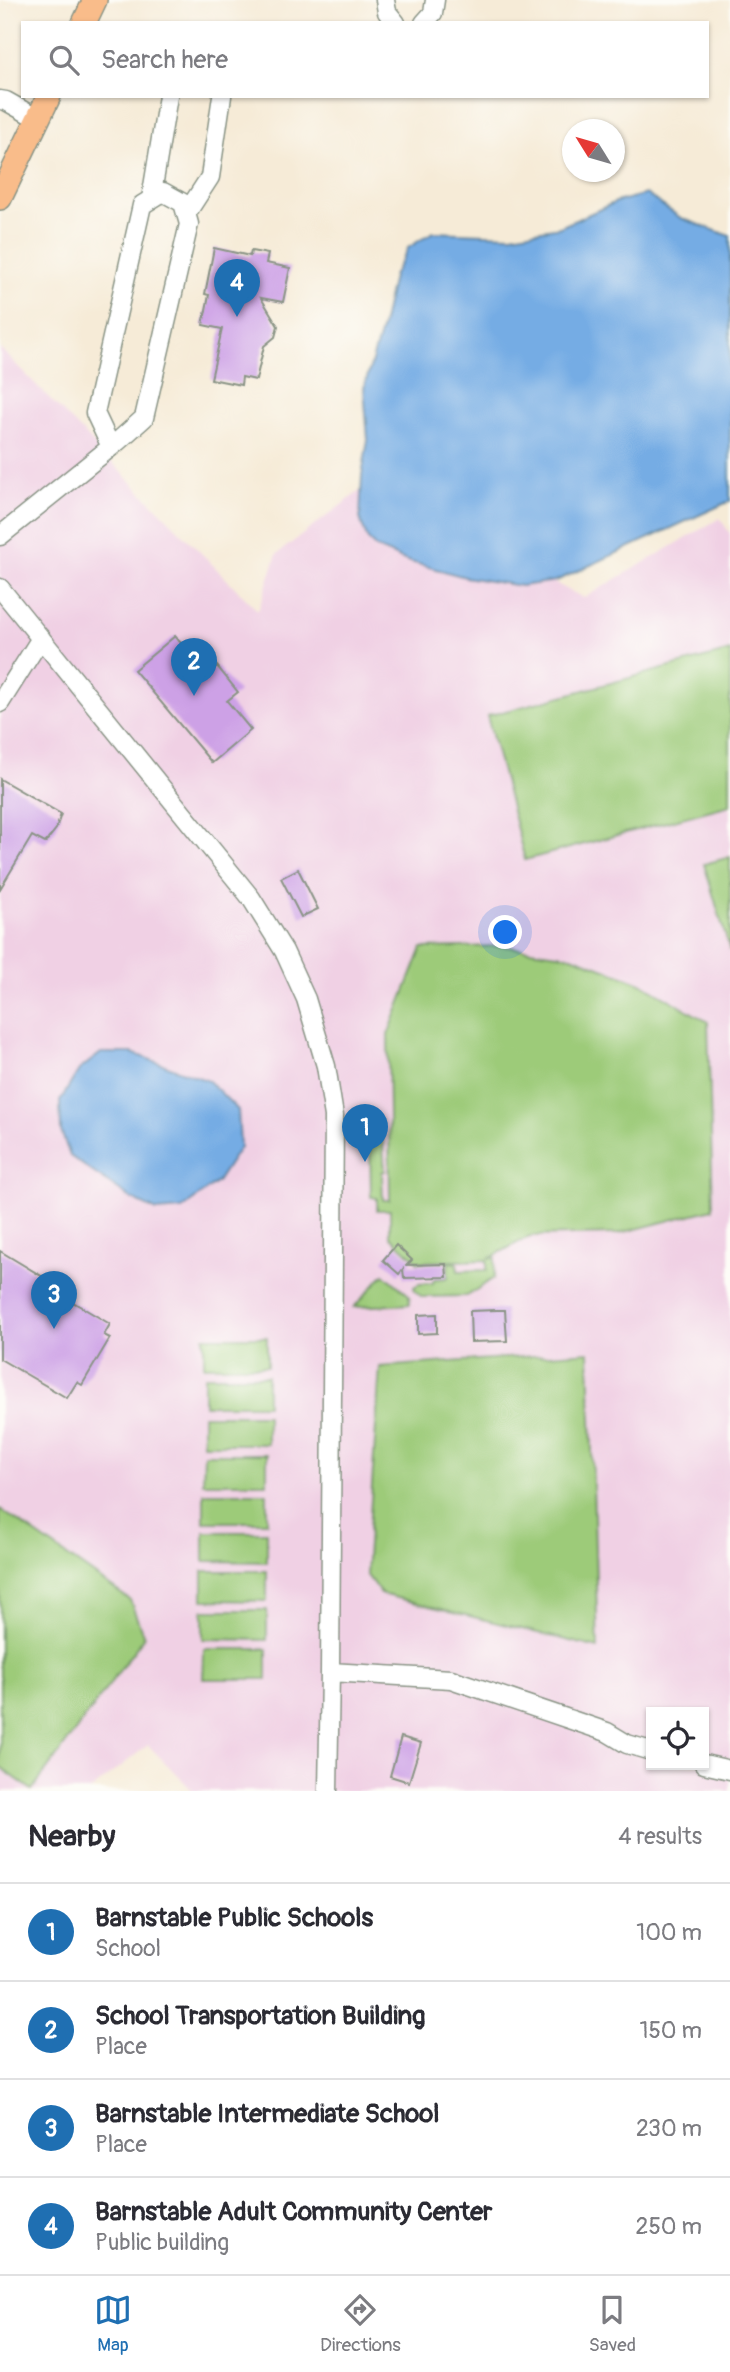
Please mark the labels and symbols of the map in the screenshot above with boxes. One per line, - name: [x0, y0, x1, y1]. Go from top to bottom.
- north arrow: [562, 119, 625, 182]
- pin: 4: [214, 259, 260, 317]
- pin: 2: [171, 638, 217, 696]
- your location: [488, 915, 522, 949]
- pin: 1: [342, 1104, 388, 1162]
- pin: 3: [31, 1271, 77, 1329]

